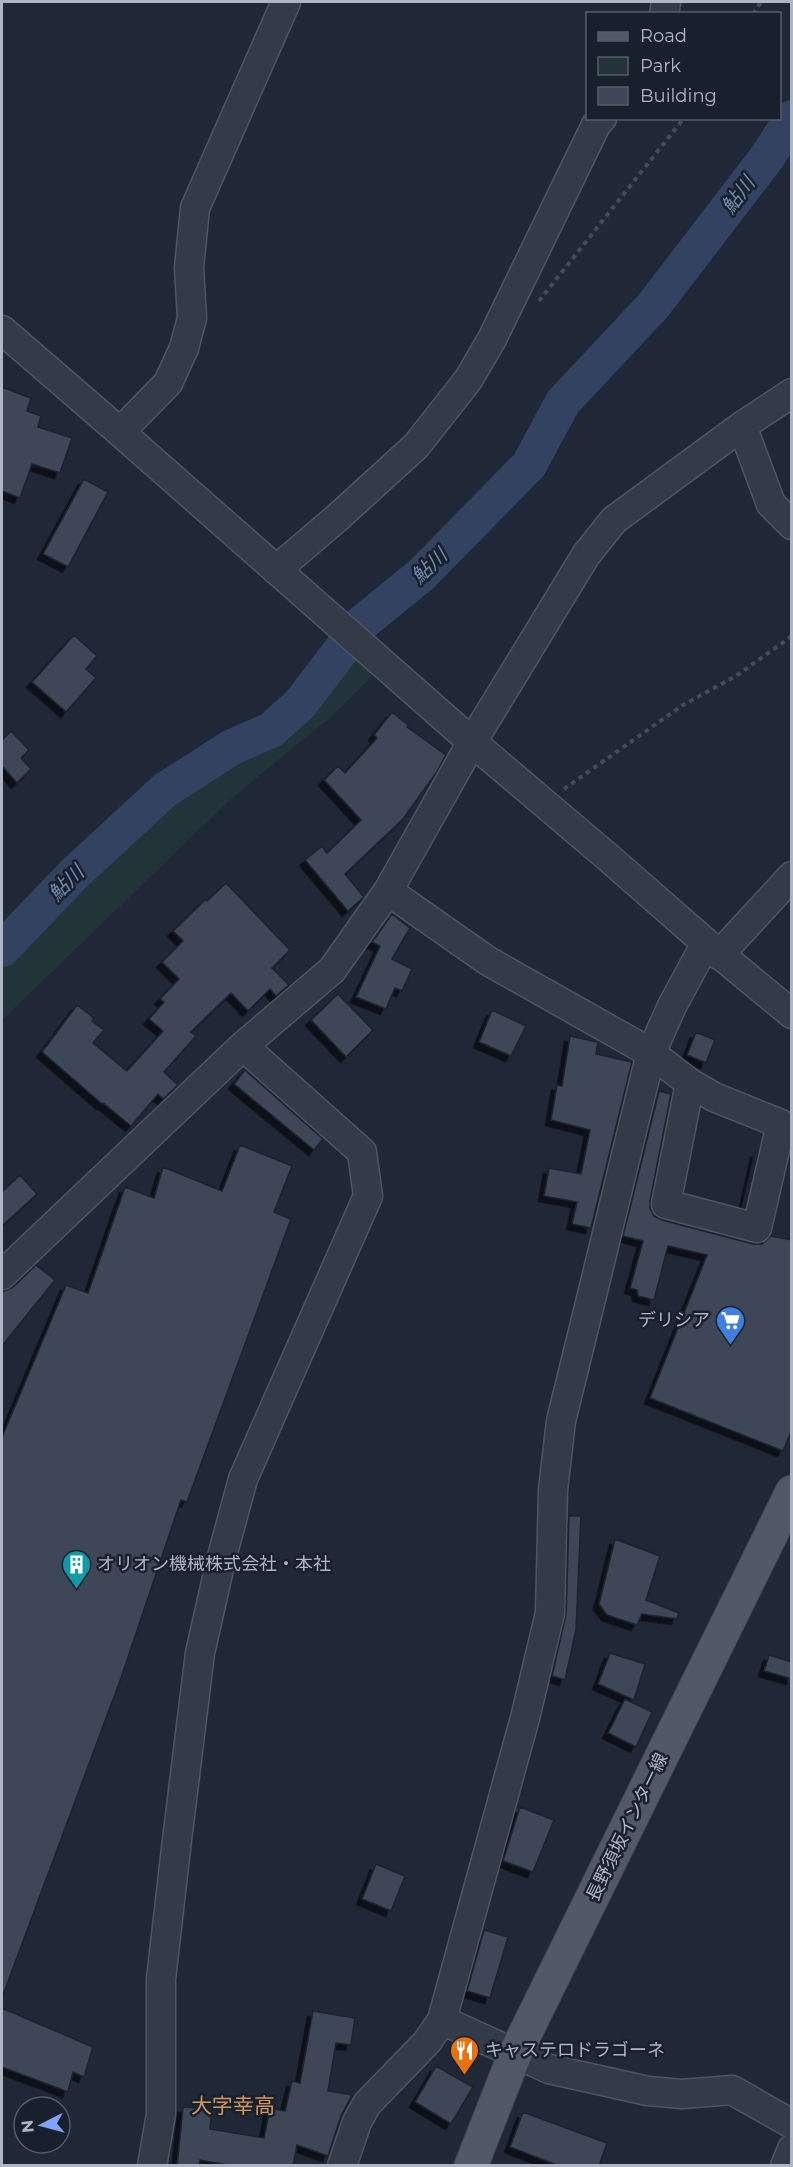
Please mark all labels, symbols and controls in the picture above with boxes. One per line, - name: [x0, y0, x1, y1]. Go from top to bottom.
- legend: [586, 12, 781, 120]
- text: Road: [640, 25, 687, 47]
- text: Park: [640, 55, 681, 77]
- text: Building: [640, 85, 717, 107]
- water label: 鮎川: [716, 170, 761, 218]
- water label: 鮎川: [406, 542, 453, 588]
- water label: 鮎川: [43, 859, 90, 906]
- supermarket icon: デリシア: [715, 1304, 747, 1346]
- place label: デリシア: [638, 1309, 710, 1331]
- building icon: オリオン機械株式会社・本社: [60, 1548, 92, 1590]
- place label: オリオン機械株式会社・本社: [97, 1553, 331, 1575]
- street label: 長野須坂インター線: [582, 1749, 672, 1905]
- restaurant icon: キャステロドラゴーネ: [448, 2034, 480, 2076]
- place label: キャステロドラゴーネ: [485, 2039, 665, 2061]
- district label: 大字幸高: [191, 2093, 275, 2118]
- north arrow: [12, 2095, 72, 2155]
- text: N: [17, 2119, 38, 2134]

